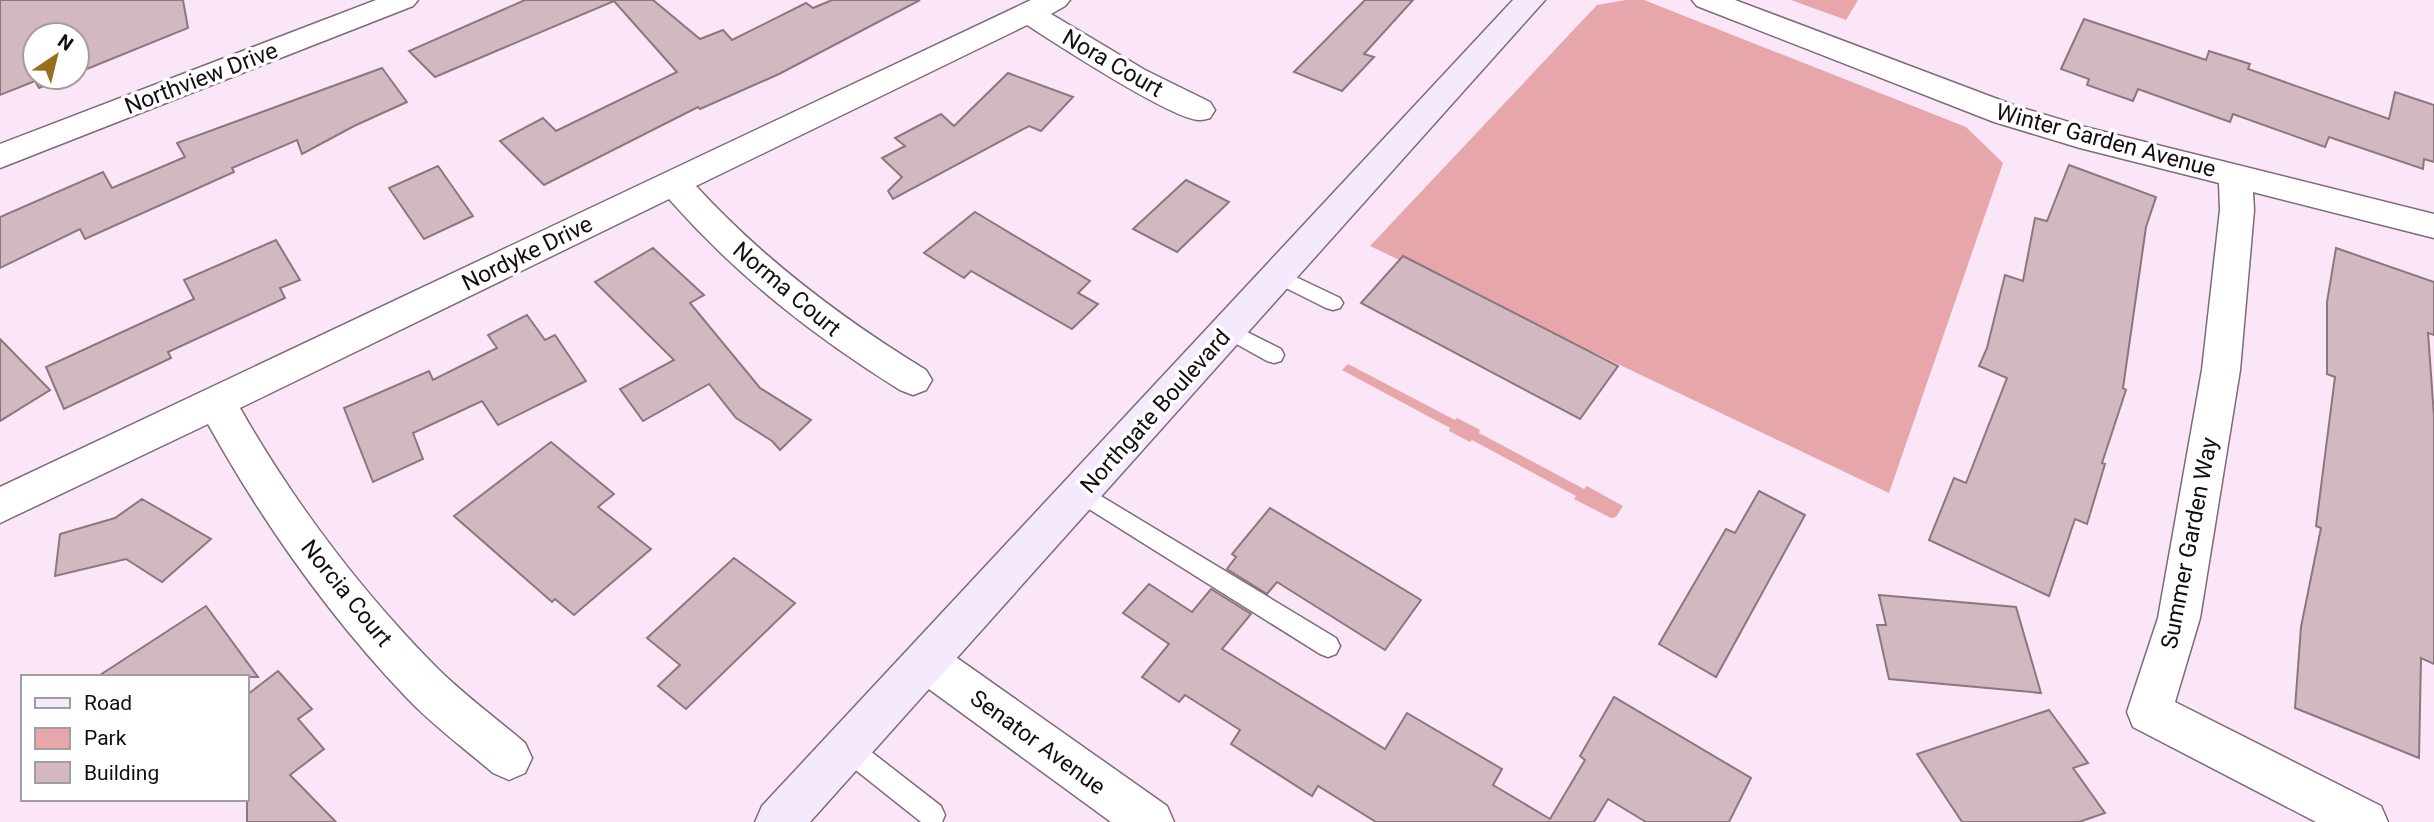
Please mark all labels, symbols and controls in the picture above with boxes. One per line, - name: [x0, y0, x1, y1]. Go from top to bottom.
- north arrow: [21, 21, 91, 91]
- street label: Nora Court: [1058, 24, 1168, 103]
- text: N: [53, 29, 78, 56]
- street label: Northview Drive: [121, 37, 281, 120]
- street label: Winter Garden Avenue: [1993, 98, 2219, 183]
- street label: Nordyke Drive: [458, 210, 597, 297]
- street label: Norma Court: [727, 237, 846, 342]
- street label: Northgate Boulevard: [1075, 324, 1236, 499]
- street label: Summer Garden Way: [2156, 435, 2223, 651]
- street label: Norcia Court: [295, 534, 398, 652]
- legend: [21, 675, 248, 801]
- street label: Senator Avenue: [965, 684, 1110, 800]
- text: Road: [84, 691, 132, 715]
- text: Park: [84, 726, 127, 750]
- text: Building: [84, 761, 159, 785]

